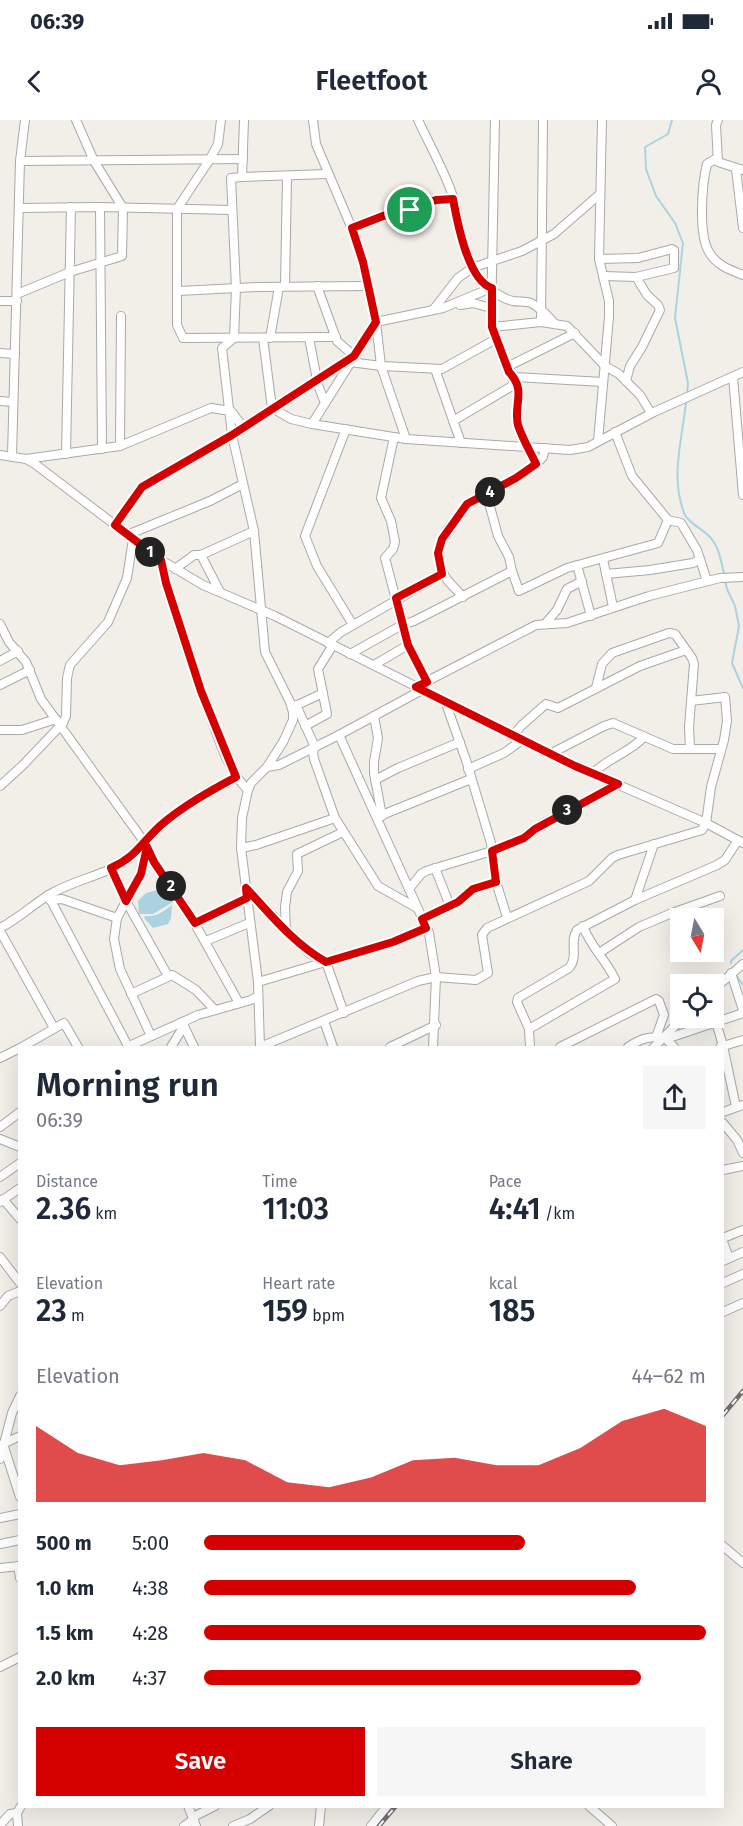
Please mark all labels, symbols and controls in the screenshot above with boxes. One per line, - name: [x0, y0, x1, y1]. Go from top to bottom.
- text: 06:39: [30, 8, 84, 35]
- icon: back: [18, 65, 51, 98]
- text: Fleetfoot: [316, 65, 427, 97]
- icon: person: [692, 65, 725, 98]
- pin: [384, 184, 435, 235]
- icon: arrive: [393, 193, 426, 226]
- pin: 4: [475, 477, 505, 507]
- text: 4: [485, 482, 495, 501]
- pin: 1: [135, 537, 165, 567]
- text: 1: [146, 542, 154, 561]
- pin: 3: [552, 795, 582, 825]
- text: 3: [563, 800, 571, 819]
- pin: 2: [156, 871, 186, 901]
- text: 2: [167, 876, 175, 895]
- north arrow: [670, 908, 724, 962]
- map controls: [670, 908, 724, 1028]
- button: locate: [670, 974, 724, 1028]
- text: Morning run: [36, 1065, 219, 1105]
- button: share: [643, 1066, 706, 1129]
- text: 06:39: [36, 1108, 83, 1132]
- text: Distance: [36, 1172, 98, 1191]
- text: Time: [262, 1172, 298, 1191]
- text: Pace: [489, 1172, 522, 1191]
- text: 2.36: [36, 1191, 91, 1227]
- text: 11:03: [262, 1191, 329, 1227]
- text: 4:41: [489, 1191, 541, 1227]
- text: km: [91, 1204, 117, 1223]
- text: /km: [541, 1204, 575, 1223]
- text: Elevation: [36, 1274, 103, 1293]
- text: Heart rate: [262, 1274, 335, 1293]
- text: kcal: [489, 1274, 517, 1293]
- text: 23: [36, 1293, 67, 1329]
- text: 159: [262, 1293, 308, 1329]
- text: 185: [489, 1293, 535, 1329]
- text: m: [67, 1306, 85, 1325]
- text: bpm: [308, 1306, 345, 1325]
- text: Elevation: [36, 1364, 120, 1388]
- text: 44–62 m: [632, 1364, 706, 1388]
- text: 500 m: [36, 1531, 92, 1555]
- text: 5:00: [132, 1531, 169, 1555]
- text: 1.0 km: [36, 1576, 94, 1600]
- text: 4:38: [132, 1576, 169, 1600]
- text: 1.5 km: [36, 1621, 94, 1645]
- text: 4:28: [132, 1621, 168, 1645]
- text: 2.0 km: [36, 1666, 95, 1690]
- text: 4:37: [132, 1666, 166, 1690]
- button: Save: [36, 1727, 365, 1796]
- button: Share: [377, 1727, 706, 1796]

